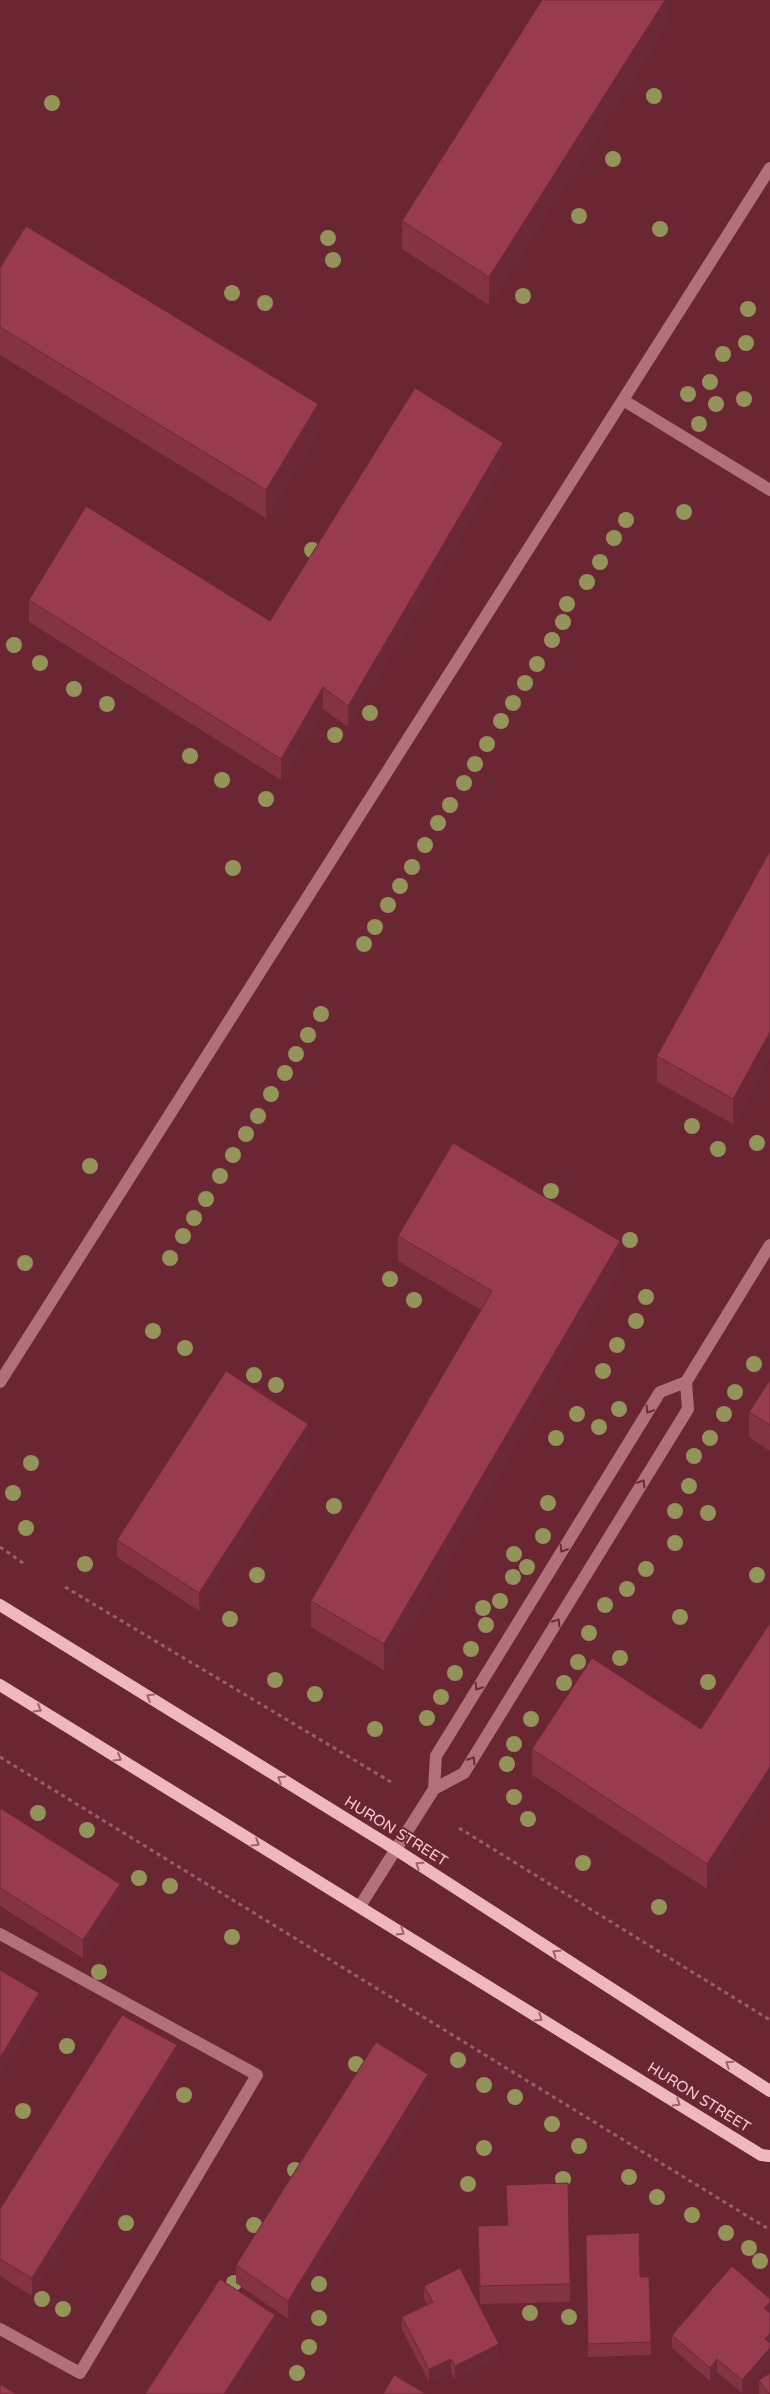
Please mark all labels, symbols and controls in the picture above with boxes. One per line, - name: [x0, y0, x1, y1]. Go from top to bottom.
- one-way arrow: [645, 1405, 655, 1414]
- one-way arrow: [636, 1480, 646, 1489]
- one-way arrow: [560, 1543, 570, 1552]
- one-way arrow: [551, 1618, 560, 1627]
- one-way arrow: [475, 1681, 485, 1690]
- one-way arrow: [146, 1694, 155, 1704]
- one-way arrow: [33, 1702, 42, 1712]
- one-way arrow: [113, 1751, 122, 1761]
- one-way arrow: [465, 1756, 475, 1765]
- one-way arrow: [278, 1775, 287, 1785]
- street label: HURON STREET: [341, 1792, 451, 1870]
- one-way arrow: [251, 1836, 260, 1846]
- one-way arrow: [415, 1862, 425, 1871]
- one-way arrow: [396, 1926, 405, 1936]
- one-way arrow: [552, 1949, 561, 1959]
- one-way arrow: [534, 2011, 543, 2021]
- street label: HURON STREET: [644, 2058, 754, 2136]
- one-way arrow: [725, 2061, 734, 2071]
- one-way arrow: [672, 2097, 681, 2106]

